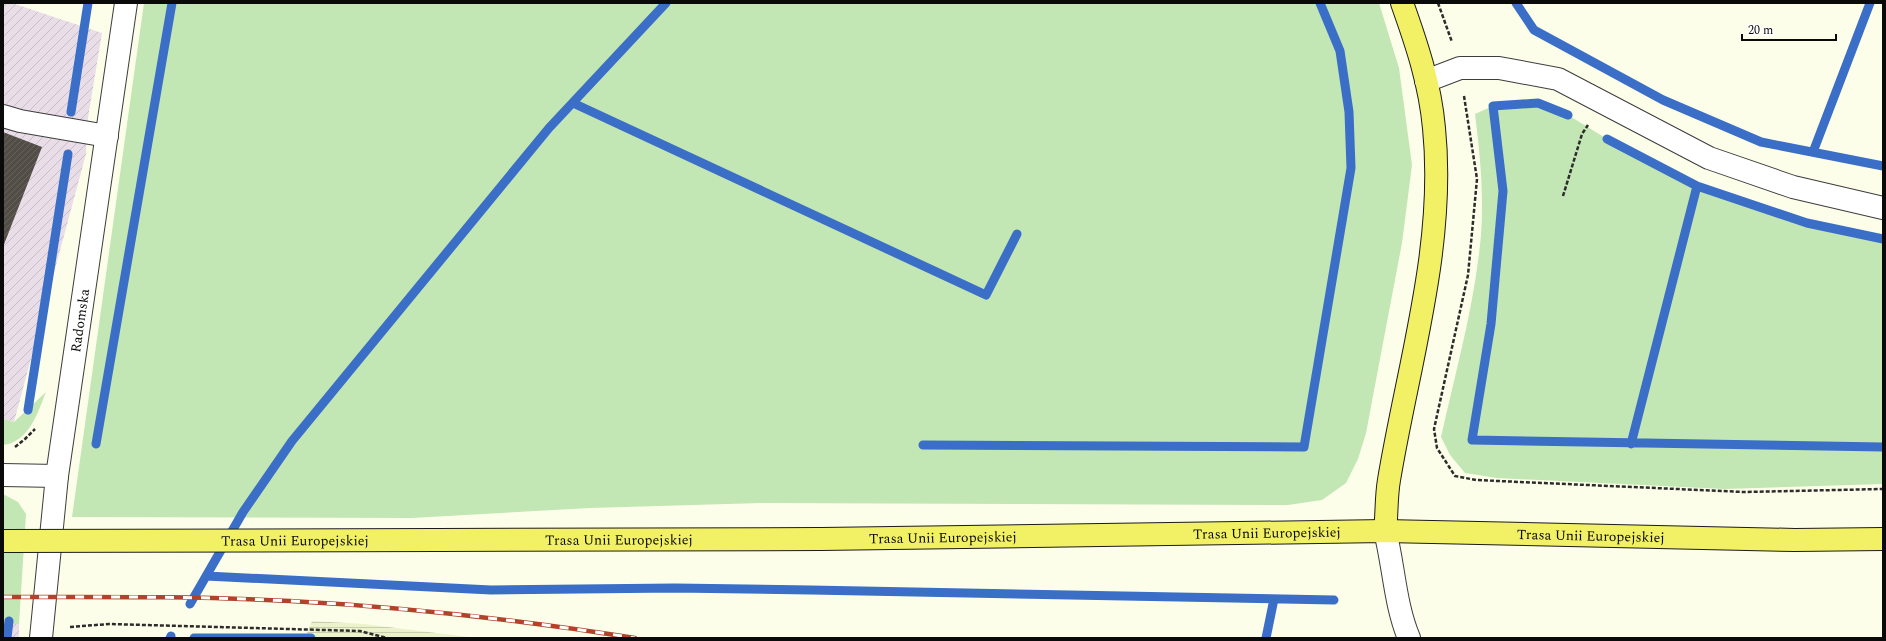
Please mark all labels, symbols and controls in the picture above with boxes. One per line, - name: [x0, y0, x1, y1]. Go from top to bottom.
- scale bar: [1742, 16, 1836, 42]
- text: 20 m: [1748, 21, 1773, 40]
- street label: Radomska: [65, 287, 95, 354]
- street label: Trasa Unii Europejskiej: [1193, 522, 1341, 545]
- street label: Trasa Unii Europejskiej: [1517, 524, 1665, 548]
- street label: Trasa Unii Europejskiej: [869, 526, 1017, 549]
- street label: Trasa Unii Europejskiej: [545, 529, 693, 551]
- street label: Trasa Unii Europejskiej: [221, 530, 369, 551]

